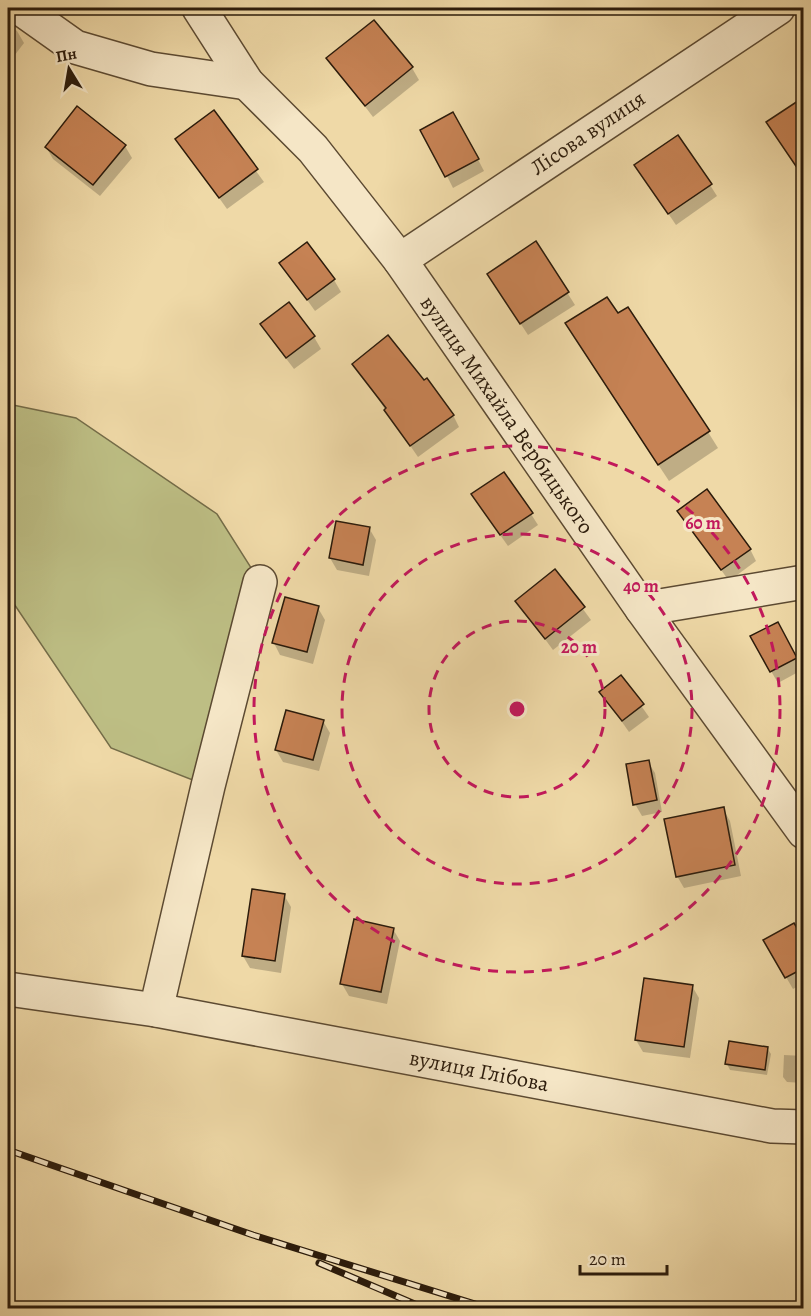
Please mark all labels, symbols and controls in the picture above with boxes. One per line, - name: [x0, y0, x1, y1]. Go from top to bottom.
- north arrow: [39, 39, 99, 99]
- text: Пн: [54, 42, 79, 68]
- street label: Лісова вулиця: [525, 83, 651, 183]
- street label: вулиця Михайла Вербицького: [413, 290, 601, 540]
- text: 60 m: [685, 511, 721, 535]
- text: 40 m: [623, 574, 659, 598]
- text: 20 m: [561, 635, 597, 659]
- centre of rings: [507, 699, 527, 719]
- street label: вулиця Глібова: [407, 1043, 552, 1099]
- scale bar: [580, 1238, 667, 1276]
- text: 20 m: [589, 1247, 626, 1271]

